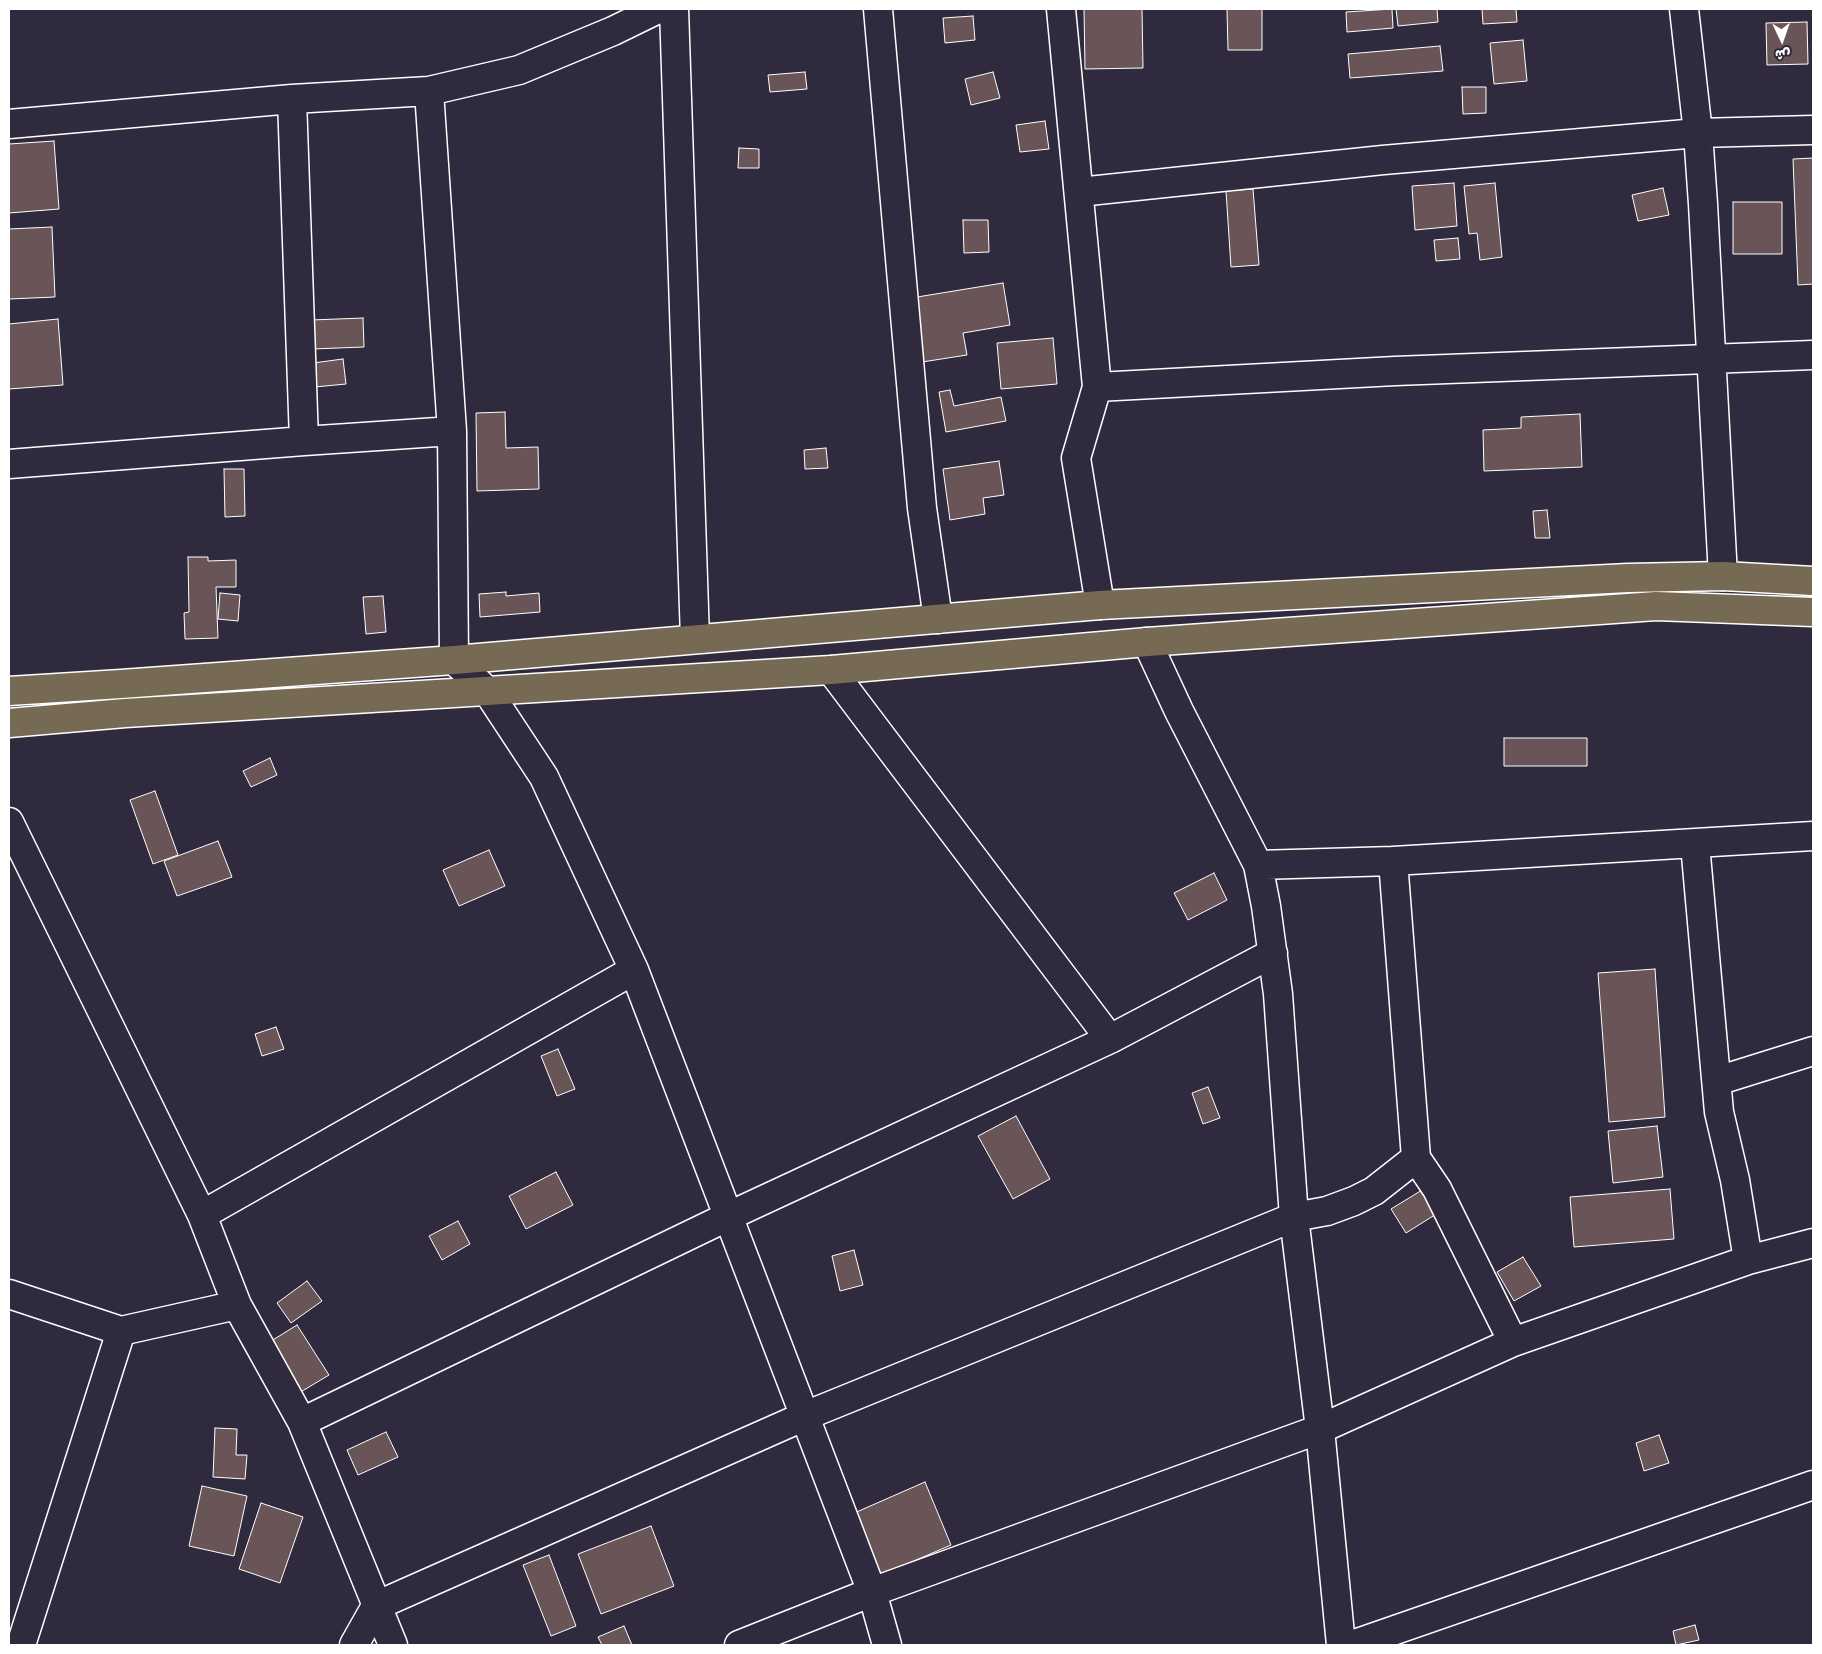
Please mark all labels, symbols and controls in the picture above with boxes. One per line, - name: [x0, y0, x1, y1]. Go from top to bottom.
- north arrow: [1757, 15, 1807, 65]
- text: ش: [1775, 46, 1791, 65]

